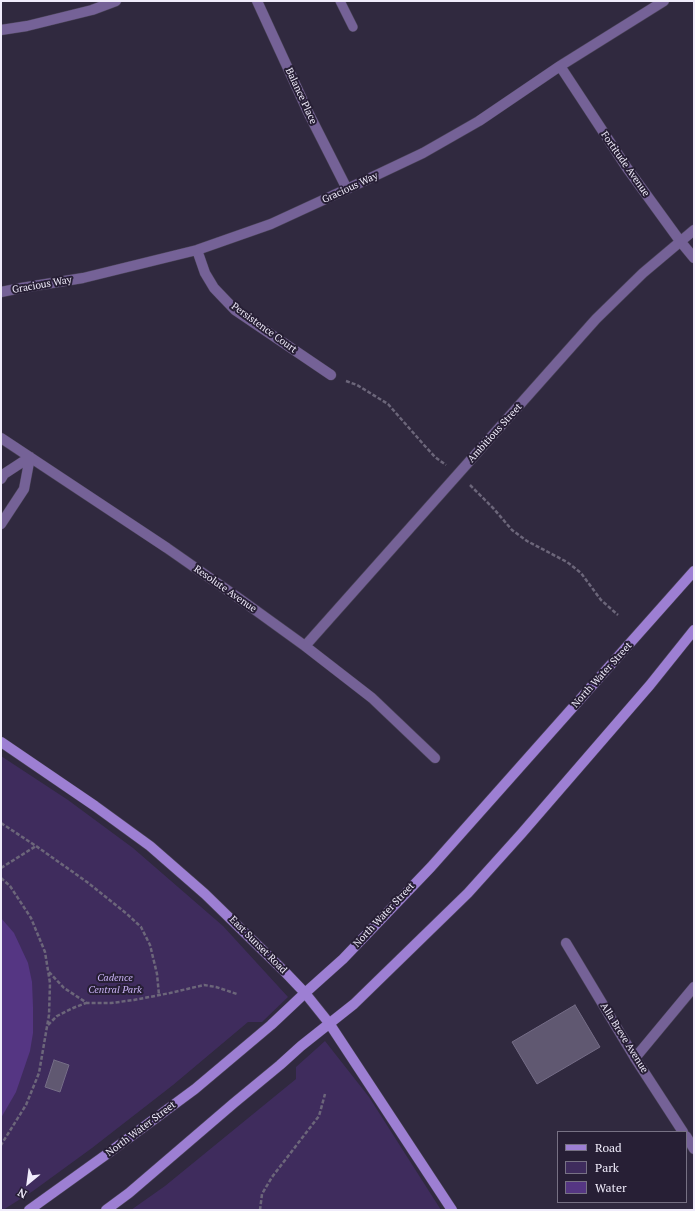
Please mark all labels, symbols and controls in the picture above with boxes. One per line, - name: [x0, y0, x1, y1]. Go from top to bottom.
- street label: Balance Place: [283, 66, 319, 126]
- street label: Fortitude Avenue: [598, 129, 652, 199]
- street label: Gracious Way: [320, 170, 380, 206]
- street label: Gracious Way: [11, 274, 73, 296]
- street label: Persistence Court: [229, 300, 299, 356]
- street label: Ambitious Street: [465, 401, 525, 465]
- street label: Resolute Avenue: [191, 563, 259, 615]
- street label: North Water Street: [569, 640, 635, 710]
- street label: North Water Street: [351, 880, 417, 950]
- street label: East Sunset Road: [227, 914, 289, 976]
- park label: Cadence Central Park: [88, 972, 142, 996]
- street label: Alla Breve Avenue: [598, 1001, 650, 1075]
- street label: North Water Street: [104, 1099, 178, 1159]
- legend: [557, 1131, 687, 1203]
- text: Road: [595, 1140, 622, 1155]
- text: Park: [595, 1160, 619, 1175]
- north arrow: [8, 1163, 48, 1203]
- text: Water: [595, 1180, 627, 1195]
- text: N: [15, 1185, 29, 1202]

